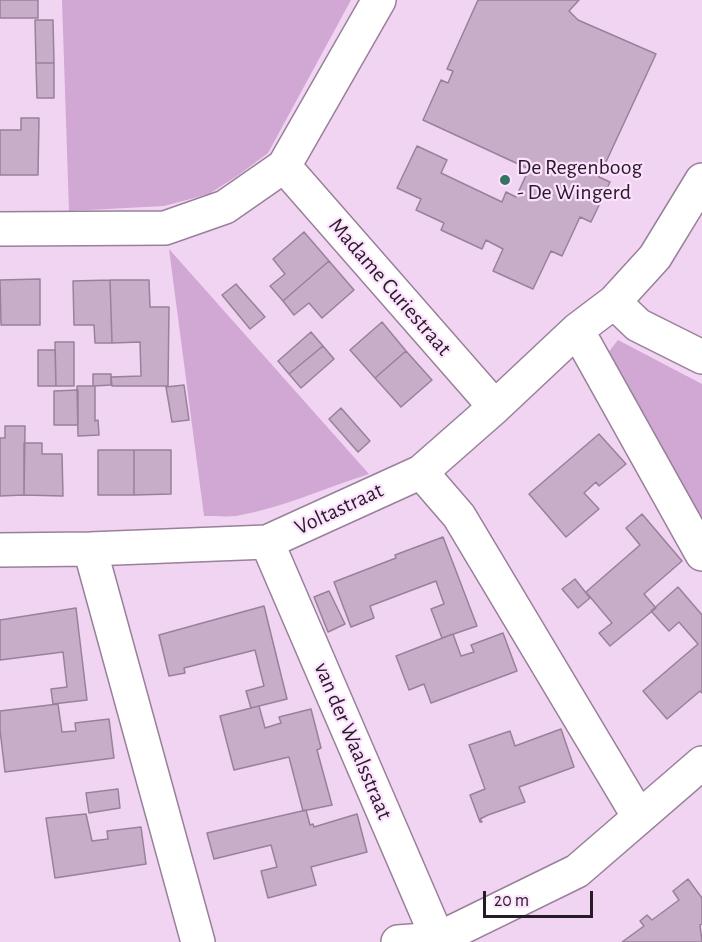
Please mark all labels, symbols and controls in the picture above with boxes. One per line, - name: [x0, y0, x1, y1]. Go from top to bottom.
- place label: De Regenboog - De Wingerd: [517, 154, 642, 206]
- marker: De Regenboog - De Wingerd: [498, 173, 512, 187]
- street label: Madame Curiestraat: [323, 213, 457, 361]
- street label: Voltastraat: [291, 477, 387, 541]
- street label: van der Waalsstraat: [308, 659, 398, 823]
- scale bar: [486, 879, 596, 917]
- text: 20 m: [494, 892, 529, 910]

